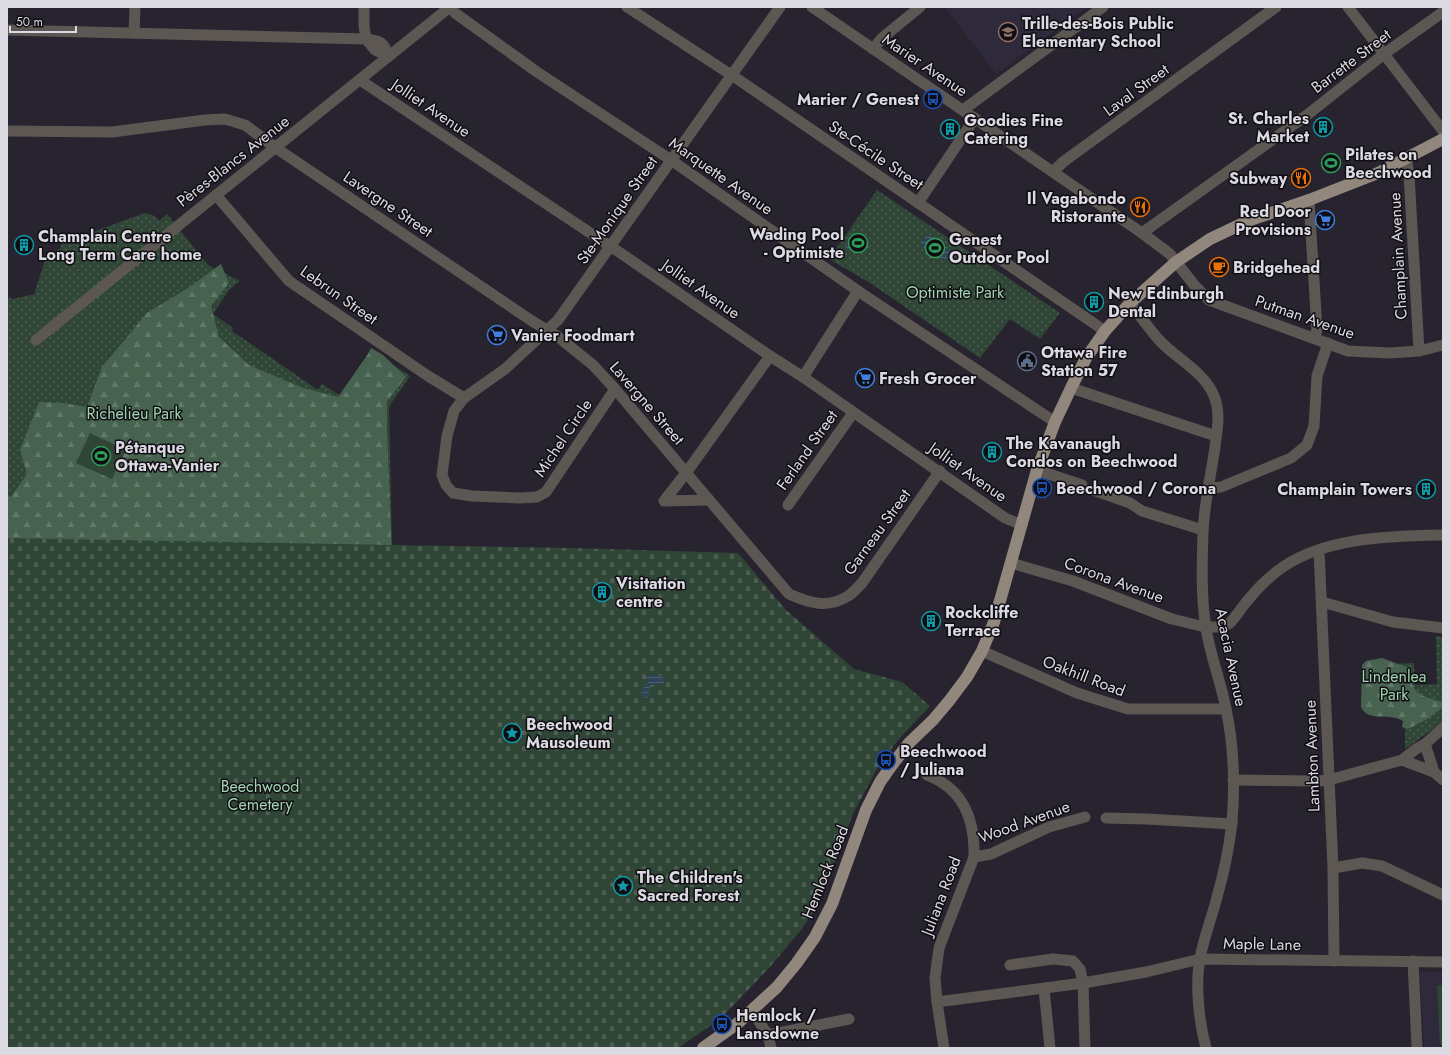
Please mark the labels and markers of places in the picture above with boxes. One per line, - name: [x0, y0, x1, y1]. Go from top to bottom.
- place label: Trille-des-Bois Public Elementary School: [1022, 12, 1174, 53]
- school or university icon: Trille-des-Bois Public Elementary School: [997, 21, 1019, 43]
- place label: Marier / Genest: [797, 88, 920, 111]
- bus stop icon: Marier / Genest: [922, 88, 944, 110]
- place label: St. Charles Market: [1228, 107, 1310, 148]
- place label: Goodies Fine Catering: [964, 109, 1063, 150]
- building icon: St. Charles Market: [1312, 116, 1334, 138]
- building icon: Goodies Fine Catering: [939, 118, 961, 140]
- place label: Pilates on Beechwood: [1345, 143, 1432, 184]
- sports icon: Pilates on Beechwood: [1320, 152, 1342, 174]
- place label: Subway: [1229, 167, 1288, 190]
- restaurant icon: Subway: [1290, 167, 1312, 189]
- place label: Il Vagabondo Ristorante: [1027, 187, 1126, 228]
- restaurant icon: Il Vagabondo Ristorante: [1129, 196, 1151, 218]
- place label: Red Door Provisions: [1235, 200, 1311, 241]
- supermarket icon: Red Door Provisions: [1314, 209, 1336, 231]
- place label: Wading Pool - Optimiste: [749, 223, 844, 264]
- place label: Champlain Centre Long Term Care home: [38, 225, 202, 266]
- place label: Genest Outdoor Pool: [949, 228, 1049, 269]
- sports icon: Wading Pool - Optimiste: [847, 232, 869, 254]
- building icon: Champlain Centre Long Term Care home: [13, 234, 35, 256]
- sports icon: Genest Outdoor Pool: [924, 237, 946, 259]
- cafe icon: Bridgehead: [1208, 256, 1230, 278]
- place label: Bridgehead: [1233, 256, 1320, 279]
- place label: New Edinburgh Dental: [1108, 282, 1224, 323]
- building icon: New Edinburgh Dental: [1083, 291, 1105, 313]
- supermarket icon: Vanier Foodmart: [486, 324, 508, 346]
- place label: Vanier Foodmart: [510, 324, 635, 347]
- place label: Ottawa Fire Station 57: [1041, 341, 1127, 382]
- public building icon: Ottawa Fire Station 57: [1016, 350, 1038, 372]
- supermarket icon: Fresh Grocer: [854, 367, 876, 389]
- place label: Fresh Grocer: [879, 367, 977, 390]
- place label: The Kavanaugh Condos on Beechwood: [1006, 432, 1177, 473]
- place label: Pétanque Ottawa-Vanier: [115, 436, 220, 477]
- building icon: The Kavanaugh Condos on Beechwood: [981, 441, 1003, 463]
- sports icon: Pétanque Ottawa-Vanier: [90, 445, 112, 467]
- bus stop icon: Beechwood / Corona: [1031, 477, 1053, 499]
- place label: Beechwood / Corona: [1056, 477, 1216, 500]
- place label: Champlain Towers: [1277, 478, 1412, 501]
- building icon: Champlain Towers: [1415, 478, 1437, 500]
- place label: Visitation centre: [615, 572, 686, 613]
- building icon: Visitation centre: [591, 581, 613, 603]
- place label: Rockcliffe Terrace: [945, 601, 1019, 642]
- building icon: Rockcliffe Terrace: [920, 610, 942, 632]
- place label: Beechwood Mausoleum: [526, 713, 613, 754]
- place icon: Beechwood Mausoleum: [501, 722, 523, 744]
- place label: Beechwood / Juliana: [900, 740, 987, 781]
- bus stop icon: Beechwood / Juliana: [875, 749, 897, 771]
- place label: The Children's Sacred Forest: [637, 866, 743, 907]
- place icon: The Children's Sacred Forest: [612, 875, 634, 897]
- place label: Hemlock / Lansdowne: [736, 1004, 819, 1045]
- bus stop icon: Hemlock / Lansdowne: [711, 1013, 733, 1035]

